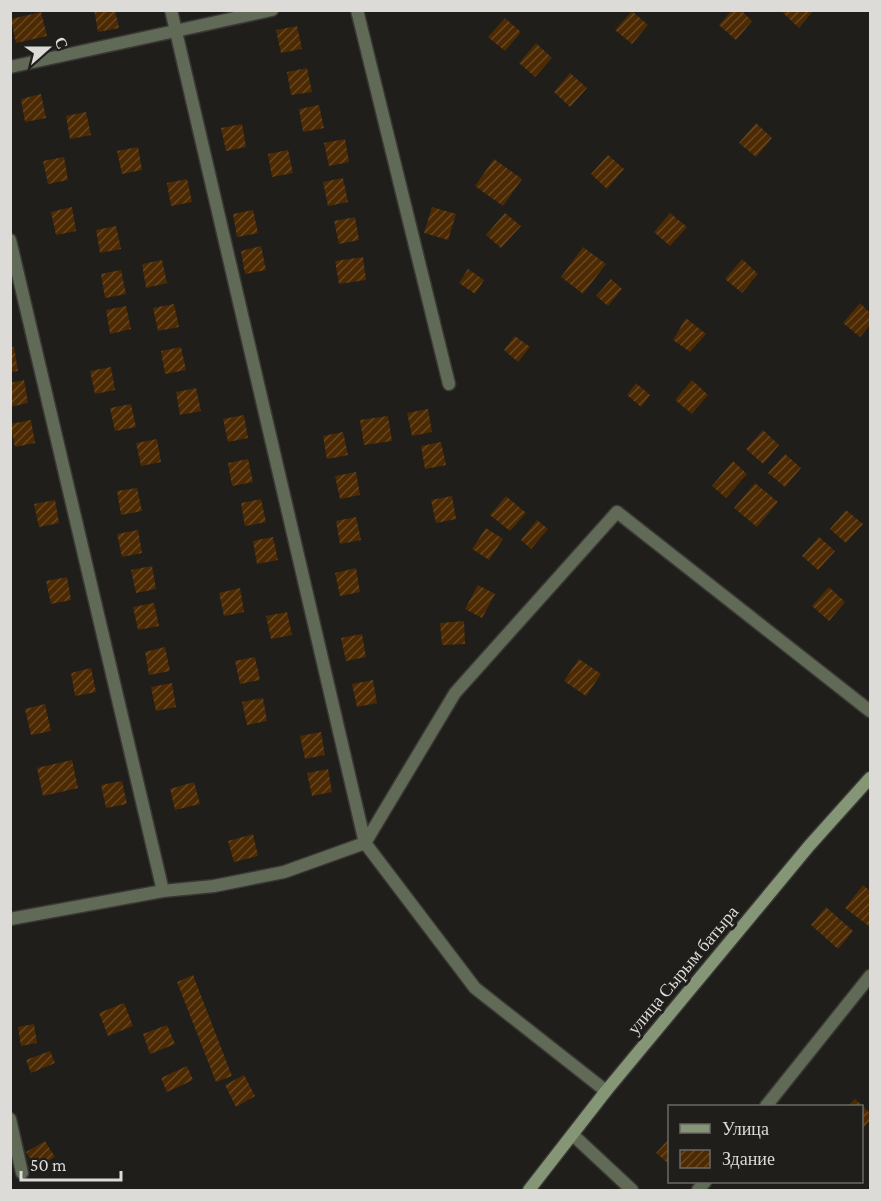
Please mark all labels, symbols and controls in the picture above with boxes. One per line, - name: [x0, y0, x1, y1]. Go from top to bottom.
- north arrow: [18, 18, 78, 78]
- text: С: [52, 34, 72, 51]
- street label: улица Сырым батыра: [623, 902, 743, 1038]
- legend: [668, 1105, 863, 1183]
- text: Улица: [722, 1119, 769, 1139]
- scale bar: [21, 1144, 122, 1182]
- text: Здание: [722, 1149, 775, 1169]
- text: 50 m: [30, 1155, 67, 1175]

